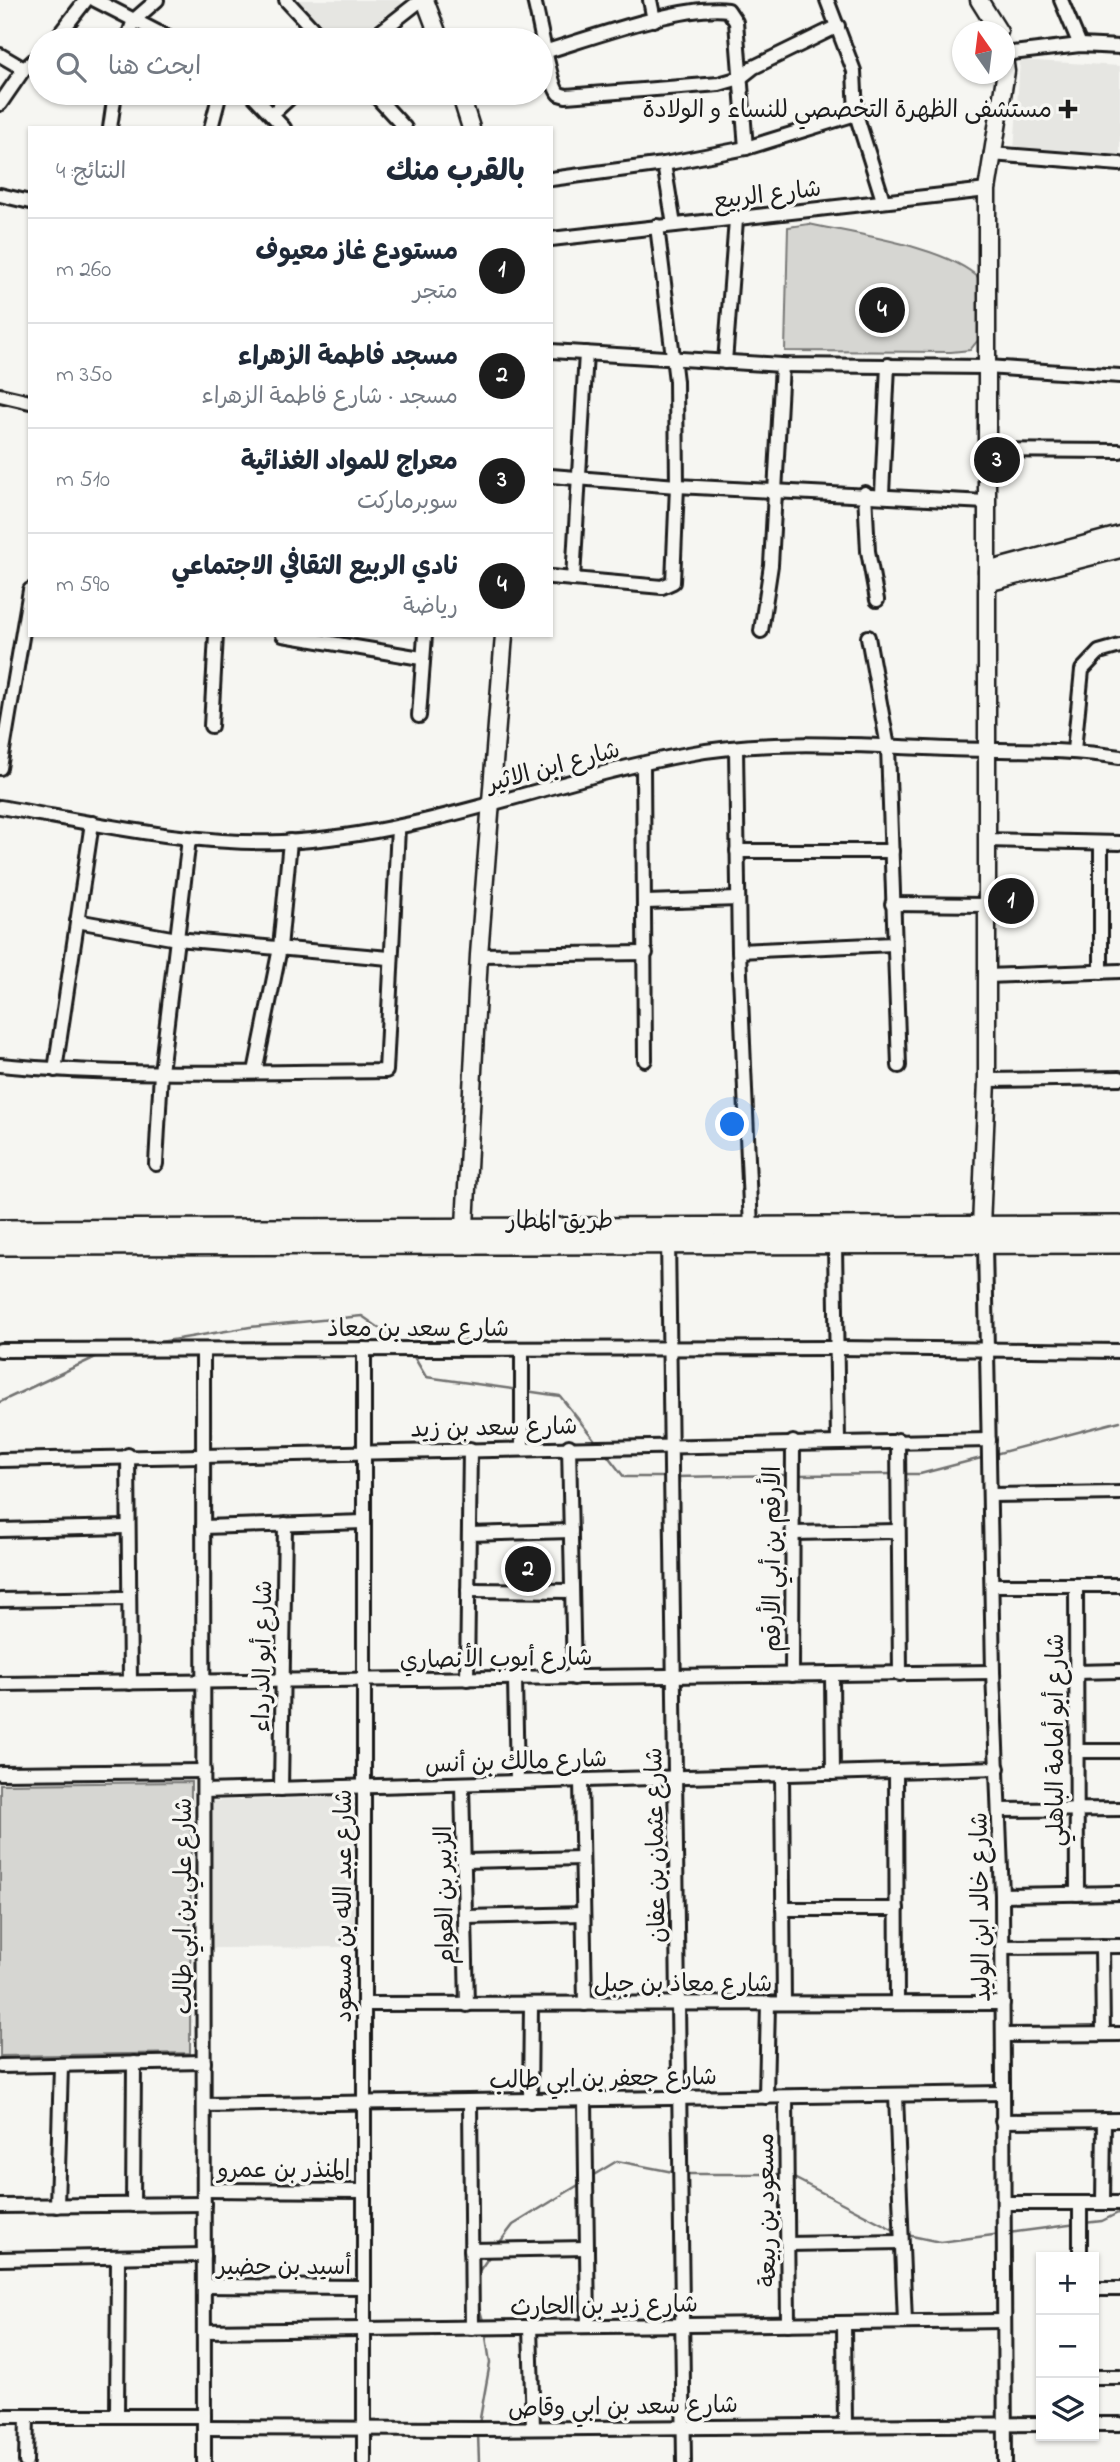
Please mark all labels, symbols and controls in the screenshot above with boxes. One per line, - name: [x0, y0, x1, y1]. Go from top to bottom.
- north arrow: [952, 21, 1015, 84]
- search box: [28, 28, 553, 105]
- icon: search: [52, 48, 90, 86]
- text: ابحث هنا: [108, 49, 201, 87]
- place label: مستشفى الظهرة التخصصي للنساء و الولادة: [642, 94, 1052, 130]
- marker: مستشفى الظهرة التخصصي للنساء و الولادة: [1058, 99, 1078, 119]
- text: بالقرب منك: [386, 151, 525, 195]
- text: النتائج: 4: [56, 156, 126, 189]
- street label: شارع الربيع: [711, 173, 823, 220]
- text: مستودع غاز معيوف: [255, 234, 458, 272]
- text: 260 m: [56, 254, 111, 287]
- text: 1: [498, 254, 506, 287]
- text: متجر: [413, 276, 458, 309]
- pin: 4: [859, 284, 905, 336]
- text: مسجد فاطمة الزهراء: [238, 339, 458, 377]
- text: 350 m: [56, 359, 112, 392]
- text: 2: [496, 359, 508, 392]
- text: مسجد · شارع فاطمة الزهراء: [202, 381, 458, 414]
- pin: 3: [974, 434, 1020, 486]
- text: معراج للمواد الغذائية: [241, 444, 458, 482]
- text: 510 m: [56, 464, 110, 497]
- text: 3: [497, 464, 507, 497]
- text: سوبرماركت: [357, 486, 458, 519]
- text: نادي الربيع الثقافي الاجتماعي: [171, 549, 458, 587]
- text: 590 m: [56, 569, 110, 602]
- text: 4: [497, 569, 507, 602]
- text: رياضة: [403, 591, 458, 624]
- street label: شارع ابن الاثير: [481, 734, 624, 804]
- pin: 1: [988, 875, 1034, 927]
- your location: [715, 1107, 749, 1141]
- street label: طريق المطار: [505, 1205, 613, 1240]
- street label: شارع سعد بن معاذ: [327, 1313, 509, 1348]
- street label: شارع سعد بن زيد: [410, 1411, 578, 1448]
- street label: الأرقم بن أبي الأرقم: [755, 1466, 793, 1652]
- pin: 2: [505, 1543, 551, 1595]
- street label: شارع أبو الدرداء: [246, 1580, 283, 1732]
- street label: شارع أبو أمامة الباهلي: [1040, 1633, 1076, 1847]
- street label: شارع أيوب الأنصاري: [399, 1639, 593, 1680]
- street label: شارع مالك بن أنس: [424, 1743, 608, 1784]
- street label: شارع عثمان بن عفان: [638, 1747, 677, 1943]
- street label: شارع عبد الله بن مسعود: [328, 1789, 363, 2023]
- street label: شارع علي بن ابي طالب: [168, 1798, 204, 2014]
- street label: شارع خالد ابن الوليد: [963, 1812, 1002, 2002]
- street label: الزبير بن العوام: [428, 1825, 465, 1965]
- street label: شارع معاذ بن جبل: [594, 1968, 772, 2003]
- street label: شارع جعفر بن ابي طالب: [489, 2061, 717, 2101]
- street label: مسعود بن ربيعة: [750, 2133, 787, 2287]
- street label: المنذر بن عمرو: [216, 2154, 350, 2189]
- street label: أسيد بن حضير: [215, 2251, 351, 2286]
- map controls: [1036, 2252, 1099, 2441]
- button: +: [1036, 2252, 1099, 2315]
- street label: شارع زيد بن الحارث: [510, 2288, 698, 2327]
- button: −: [1036, 2315, 1099, 2378]
- button: layers: [1036, 2378, 1099, 2441]
- street label: شارع سعد بن ابي وقاص: [508, 2389, 738, 2429]

